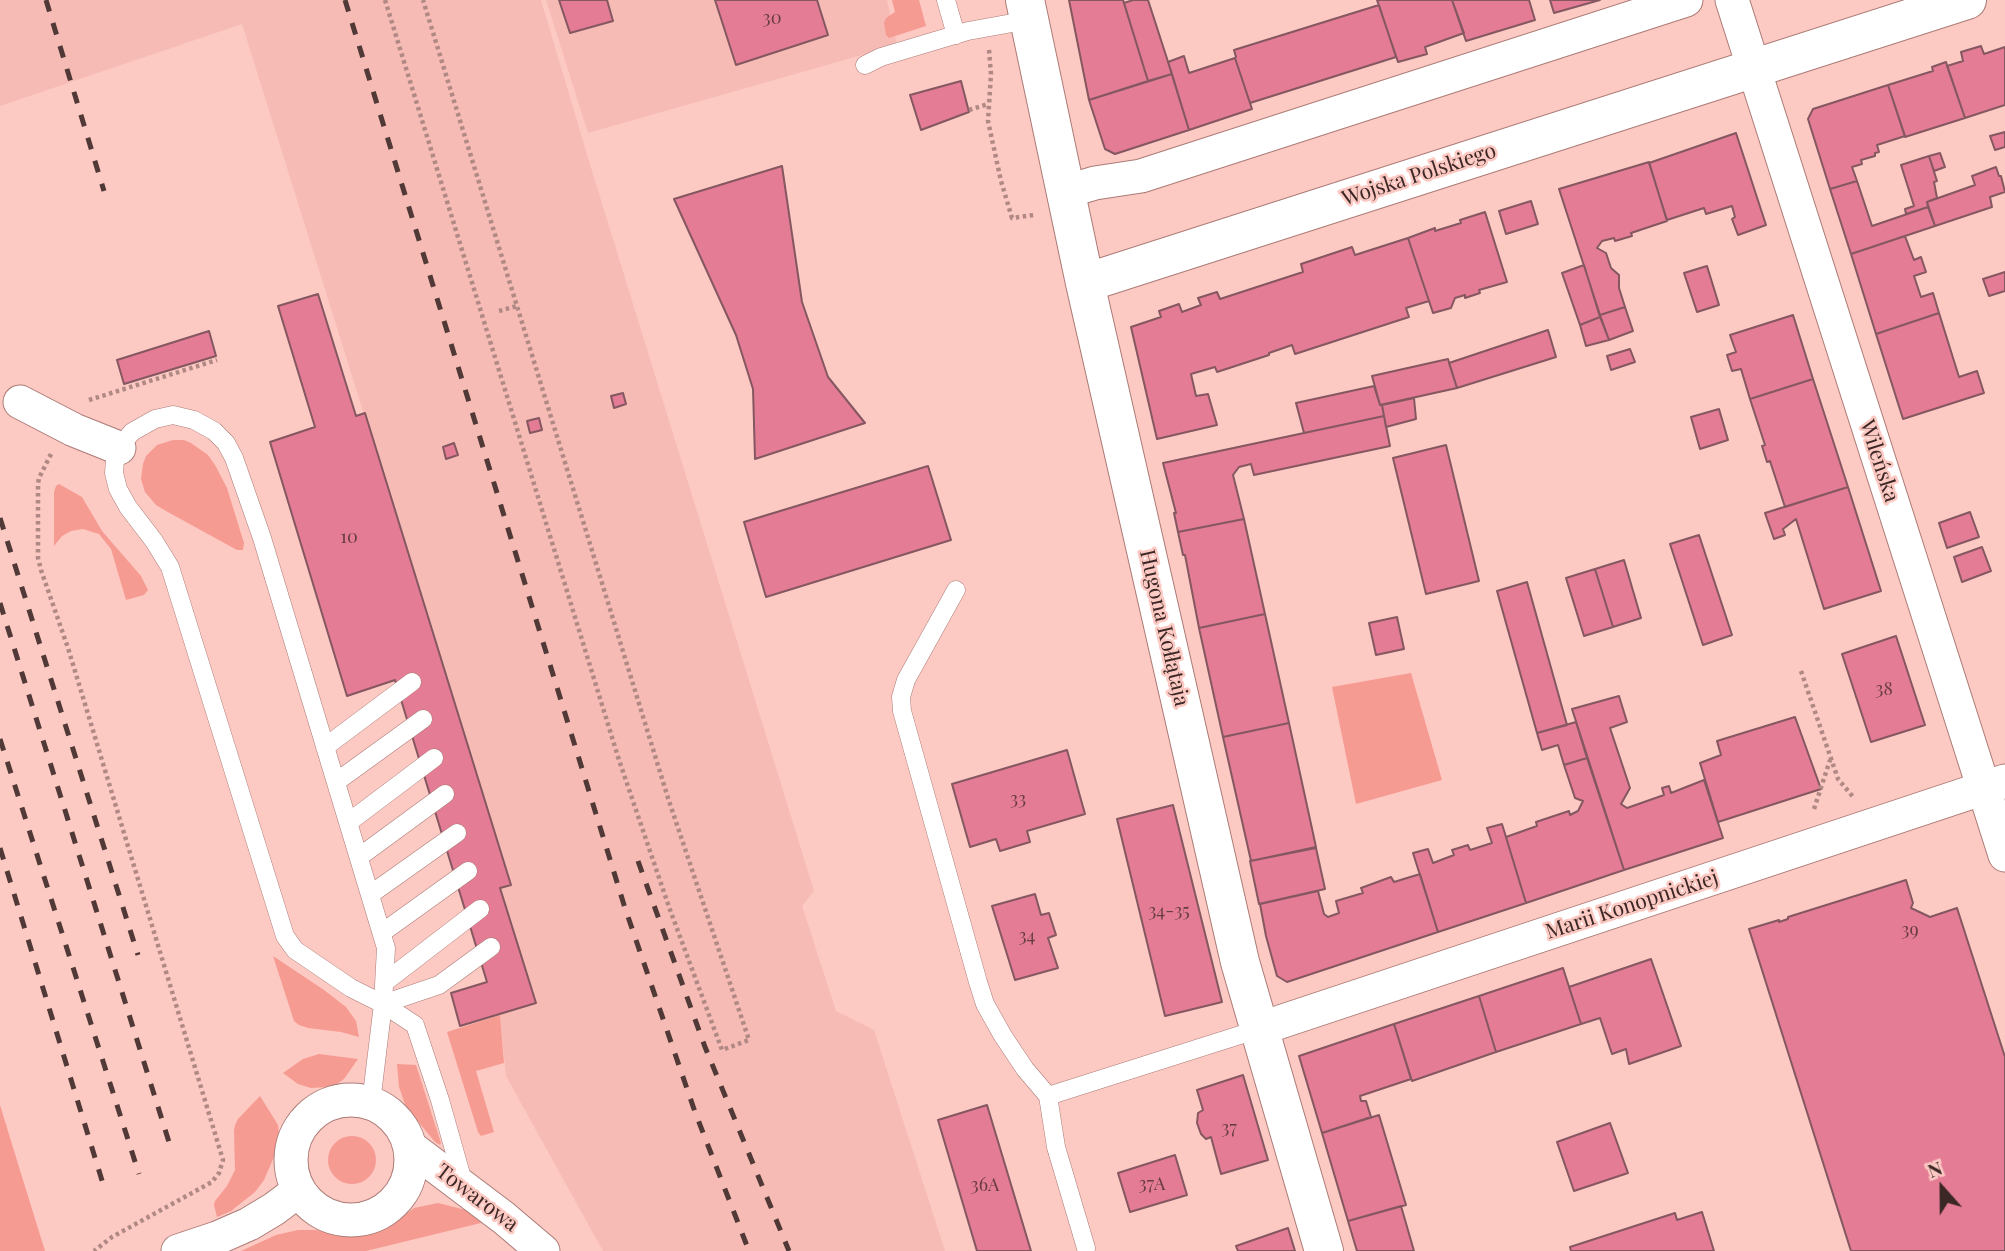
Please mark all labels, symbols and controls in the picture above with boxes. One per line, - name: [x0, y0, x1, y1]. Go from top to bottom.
- house number: 30: [763, 7, 781, 29]
- street label: Wojska Polskiego: [1339, 138, 1499, 212]
- street label: Wileńska: [1854, 417, 1904, 505]
- house number: 10: [340, 526, 358, 548]
- street label: Hugona Kołłątaja: [1134, 547, 1194, 709]
- house number: 38: [1875, 678, 1893, 700]
- house number: 33: [1010, 788, 1026, 810]
- street label: Marii Konopnickiej: [1543, 865, 1721, 945]
- house number: 34-35: [1148, 900, 1190, 922]
- house number: 39: [1901, 919, 1919, 941]
- house number: 34: [1018, 925, 1036, 947]
- house number: 37: [1221, 1117, 1237, 1139]
- north arrow: [1907, 1153, 1977, 1223]
- text: N: [1923, 1154, 1946, 1183]
- street label: Towarowa: [431, 1159, 523, 1237]
- house number: 37A: [1139, 1173, 1165, 1195]
- house number: 36A: [971, 1174, 999, 1196]

